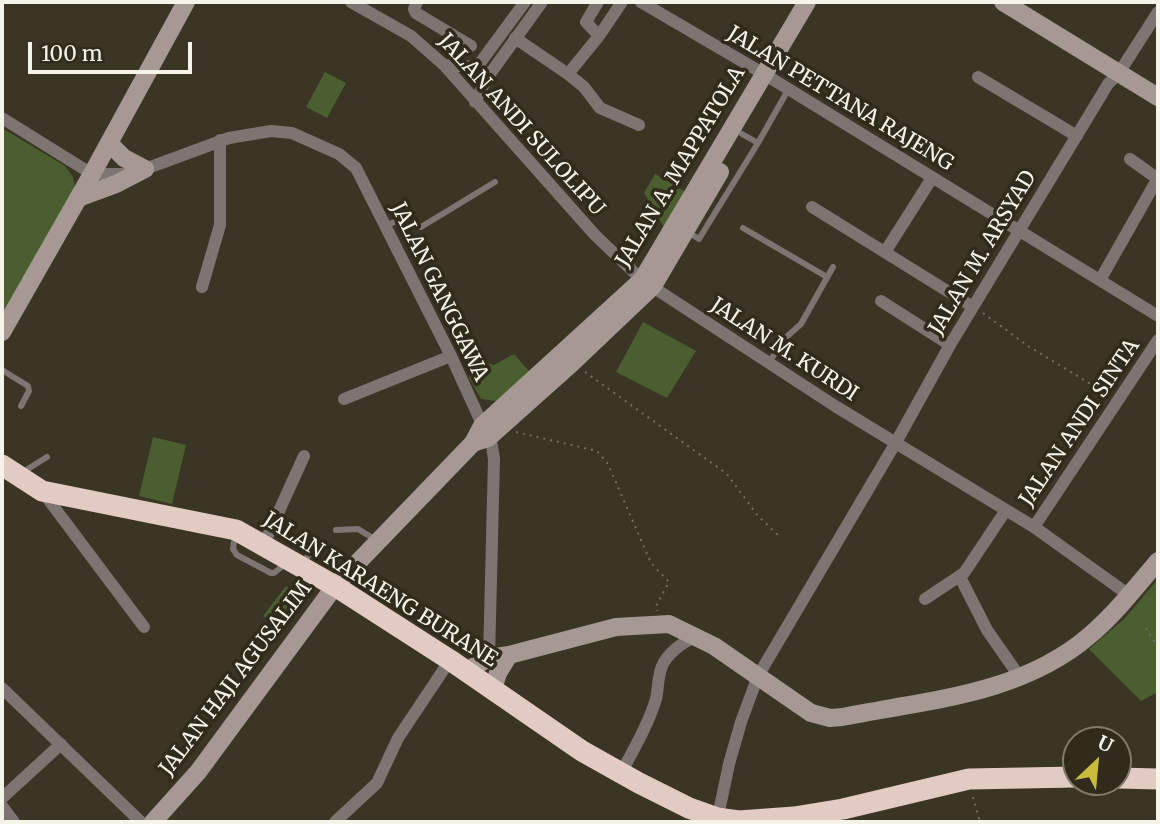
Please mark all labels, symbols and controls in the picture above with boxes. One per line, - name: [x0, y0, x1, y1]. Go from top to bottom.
- street label: JALAN PETTANA RAJENG: [722, 21, 958, 177]
- scale bar: [32, 28, 196, 72]
- street label: JALAN ANDI SULOLIPU: [433, 29, 609, 221]
- text: 100 m: [41, 40, 103, 67]
- street label: JALAN A. MAPPATOLA: [611, 62, 751, 272]
- street label: JALAN M. ARSYAD: [924, 166, 1042, 340]
- street label: JALAN GANGGAWA: [385, 199, 493, 385]
- street label: JALAN M. KURDI: [705, 293, 863, 407]
- street label: JALAN ANDI SINTA: [1015, 335, 1145, 511]
- street label: JALAN KARAENG BURANE: [258, 507, 502, 673]
- street label: JALAN HAJI AGUSALIM: [155, 577, 317, 781]
- north arrow: [1062, 726, 1132, 796]
- text: U: [1094, 730, 1117, 758]

